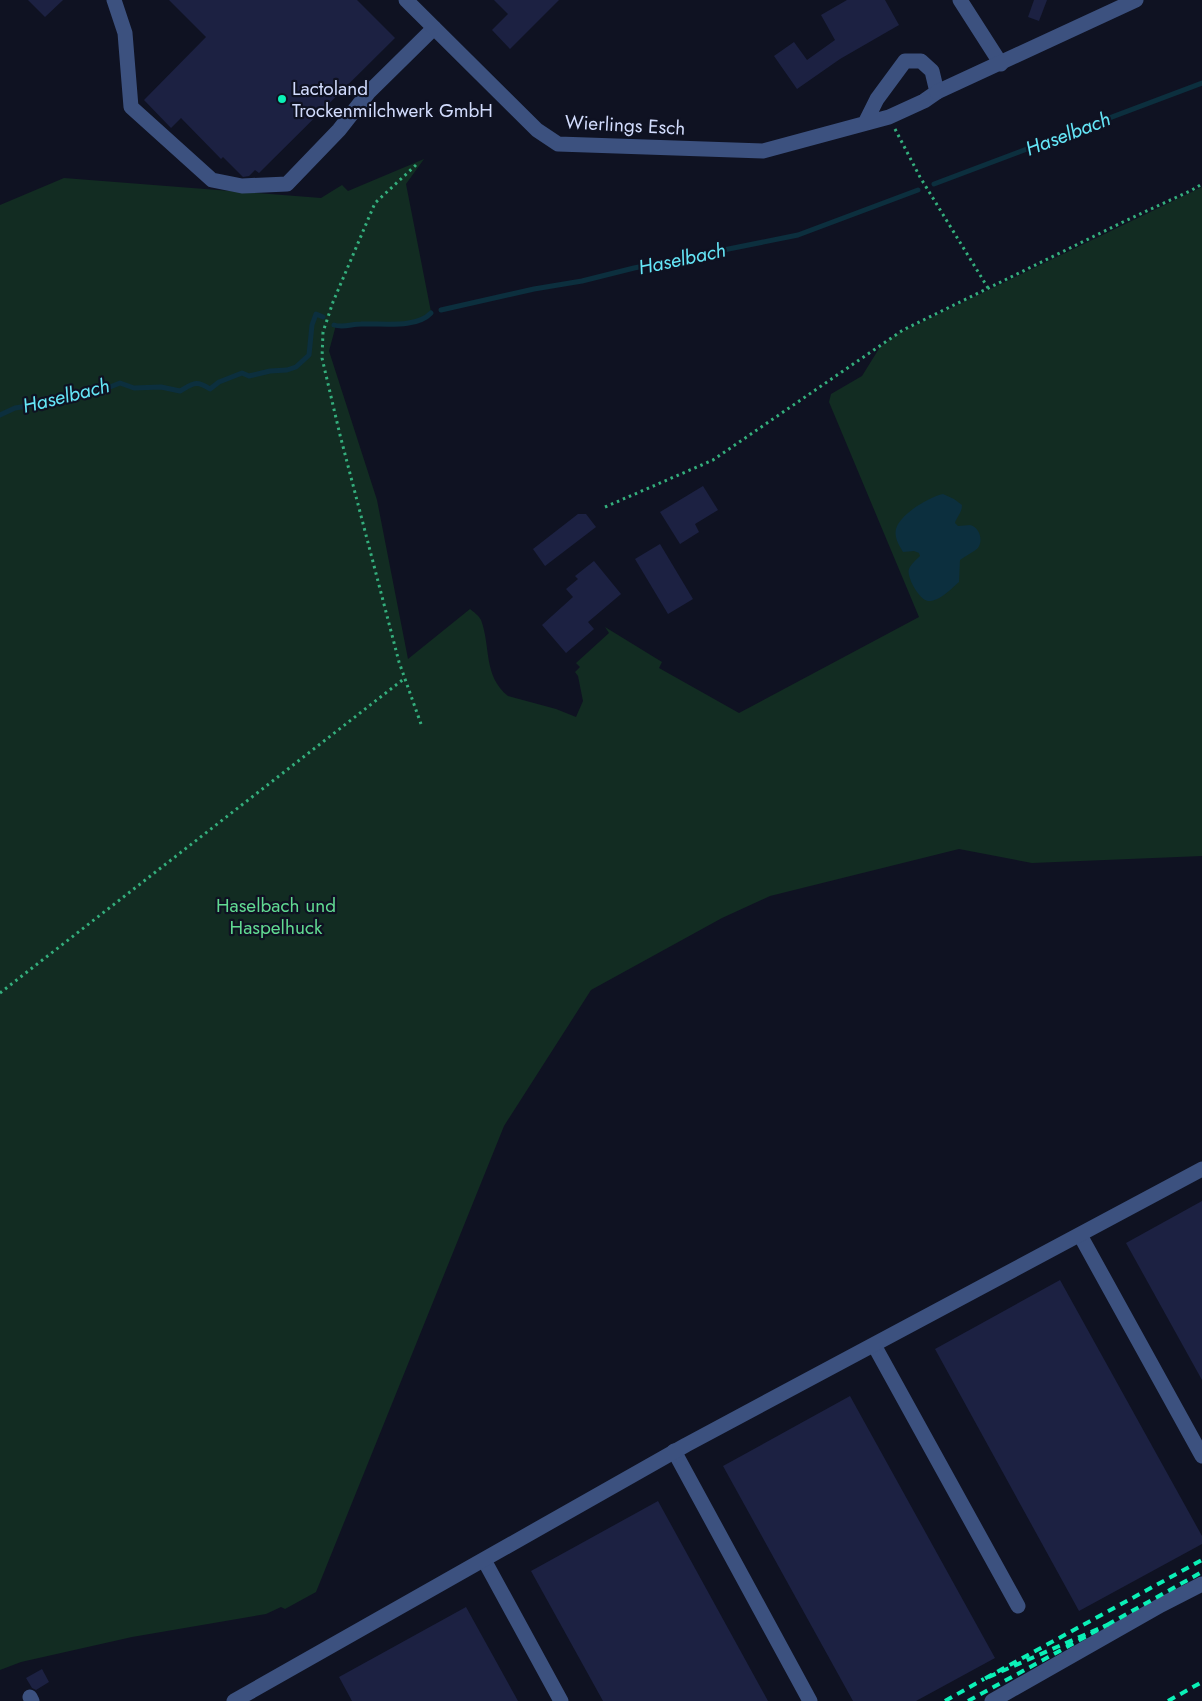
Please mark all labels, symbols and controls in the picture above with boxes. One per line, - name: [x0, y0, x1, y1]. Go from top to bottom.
- place label: Lactoland Trockenmilchwerk GmbH: [292, 75, 493, 124]
- marker: Lactoland Trockenmilchwerk GmbH: [276, 93, 288, 105]
- water label: Haselbach: [1021, 105, 1115, 163]
- street label: Wierlings Esch: [564, 108, 686, 142]
- water label: Haselbach: [636, 236, 728, 282]
- water label: Haselbach: [19, 371, 113, 421]
- park label: Haselbach und Haspelhuck: [216, 892, 336, 941]

